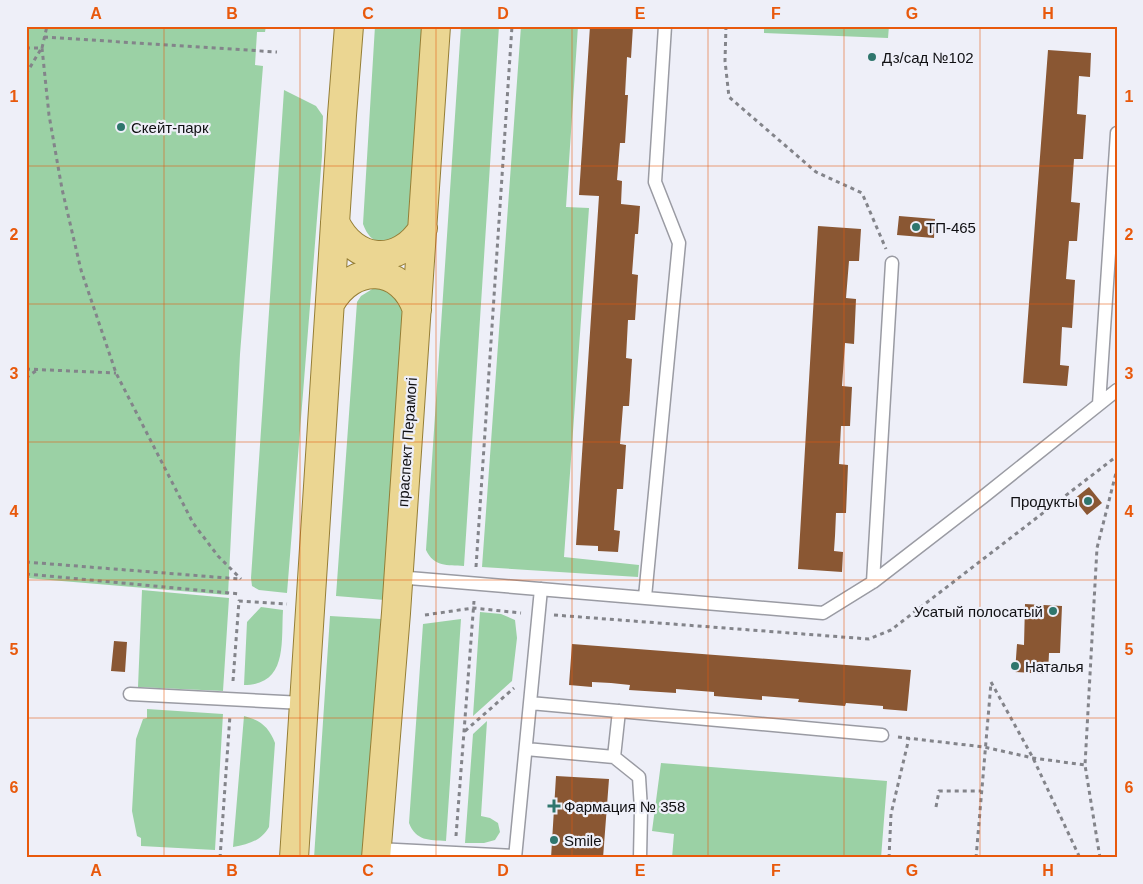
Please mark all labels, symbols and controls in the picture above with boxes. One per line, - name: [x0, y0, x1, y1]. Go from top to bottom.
- text: A: [90, 5, 102, 22]
- text: B: [226, 5, 238, 22]
- text: C: [362, 5, 374, 22]
- text: D: [497, 5, 509, 22]
- text: E: [635, 5, 646, 22]
- text: F: [771, 5, 781, 22]
- text: G: [906, 5, 918, 22]
- text: H: [1042, 5, 1054, 22]
- place label: Дз/сад №102: [882, 49, 974, 66]
- marker: Дз/сад №102: [866, 51, 878, 63]
- text: 1: [10, 88, 19, 105]
- text: 1: [1125, 88, 1134, 105]
- place label: Скейт-парк: [131, 119, 209, 136]
- marker: Скейт-парк: [115, 121, 127, 133]
- place label: ТП-465: [926, 219, 976, 236]
- marker: ТП-465: [910, 221, 922, 233]
- text: 2: [10, 226, 19, 243]
- text: 2: [1125, 226, 1134, 243]
- text: 3: [10, 365, 19, 382]
- text: 3: [1125, 365, 1134, 382]
- street label: праспект Перамогі: [394, 377, 420, 507]
- place label: Продукты: [1010, 493, 1078, 510]
- marker: Продукты: [1082, 495, 1094, 507]
- text: 4: [10, 503, 19, 520]
- text: 4: [1125, 503, 1134, 520]
- place label: Усатый полосатый: [914, 603, 1043, 620]
- marker: Усатый полосатый: [1047, 605, 1059, 617]
- text: 5: [10, 641, 19, 658]
- text: 5: [1125, 641, 1134, 658]
- place label: Наталья: [1025, 658, 1084, 675]
- marker: Наталья: [1009, 660, 1021, 672]
- text: 6: [10, 779, 19, 796]
- text: 6: [1125, 779, 1134, 796]
- place label: Фармация № 358: [564, 798, 685, 815]
- marker: Фармация № 358: [548, 800, 560, 812]
- place label: Smile: [564, 832, 602, 849]
- marker: Smile: [548, 834, 560, 846]
- text: A: [90, 862, 102, 879]
- text: B: [226, 862, 238, 879]
- text: C: [362, 862, 374, 879]
- text: D: [497, 862, 509, 879]
- text: E: [635, 862, 646, 879]
- text: F: [771, 862, 781, 879]
- text: G: [906, 862, 918, 879]
- text: H: [1042, 862, 1054, 879]

